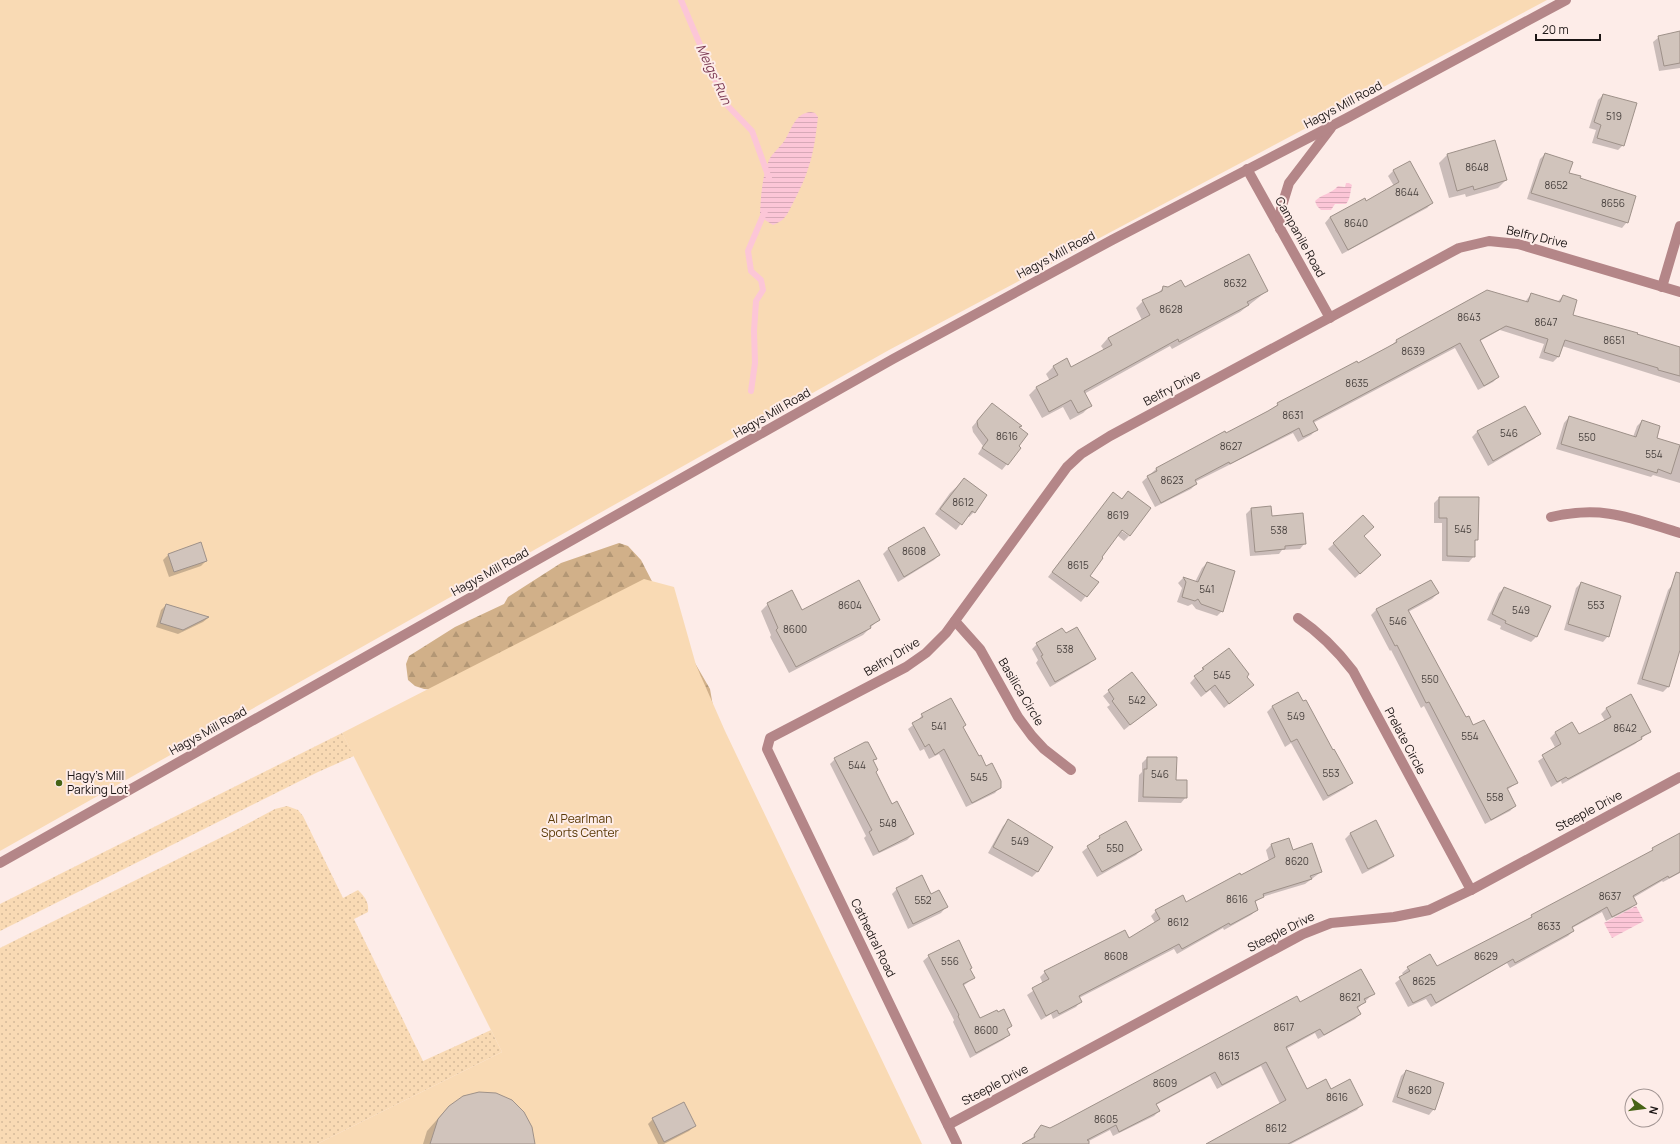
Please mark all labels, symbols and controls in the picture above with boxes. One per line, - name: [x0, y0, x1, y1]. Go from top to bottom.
- scale bar: [1536, 16, 1600, 42]
- text: 20 m: [1542, 21, 1569, 38]
- water label: Meigs' Run: [692, 41, 736, 108]
- street label: Hagys Mill Road: [1301, 77, 1385, 132]
- house number: 519: [1606, 109, 1622, 123]
- house number: 8648: [1465, 160, 1489, 174]
- house number: 8652: [1544, 178, 1568, 192]
- house number: 8644: [1395, 185, 1419, 199]
- street label: Campanile Road: [1271, 193, 1330, 280]
- house number: 8656: [1601, 196, 1625, 210]
- house number: 8640: [1344, 216, 1368, 230]
- street label: Belfry Drive: [1505, 221, 1569, 252]
- street label: Hagys Mill Road: [1014, 227, 1098, 282]
- house number: 8632: [1223, 276, 1247, 290]
- house number: 8628: [1159, 302, 1183, 316]
- house number: 8643: [1457, 310, 1481, 324]
- house number: 8647: [1535, 315, 1557, 329]
- house number: 8651: [1603, 333, 1625, 347]
- house number: 8639: [1401, 344, 1425, 358]
- street label: Belfry Drive: [1140, 365, 1203, 410]
- house number: 8635: [1345, 376, 1369, 390]
- street label: Hagys Mill Road: [730, 384, 813, 442]
- house number: 8631: [1282, 408, 1304, 422]
- house number: 546: [1500, 426, 1518, 440]
- house number: 8616: [996, 429, 1018, 443]
- house number: 550: [1578, 430, 1596, 444]
- house number: 8627: [1220, 439, 1242, 453]
- house number: 554: [1645, 447, 1663, 461]
- house number: 8623: [1160, 473, 1184, 487]
- house number: 8612: [952, 495, 974, 509]
- house number: 8619: [1107, 508, 1129, 522]
- house number: 545: [1454, 522, 1472, 536]
- house number: 538: [1270, 523, 1288, 537]
- street label: Hagys Mill Road: [448, 543, 532, 600]
- house number: 8608: [902, 544, 926, 558]
- house number: 8615: [1067, 558, 1089, 572]
- house number: 541: [1199, 582, 1215, 596]
- house number: 8604: [838, 598, 862, 612]
- house number: 553: [1587, 598, 1605, 612]
- house number: 549: [1512, 603, 1530, 617]
- house number: 546: [1389, 614, 1407, 628]
- house number: 8600: [783, 622, 807, 636]
- street label: Belfry Drive: [861, 633, 923, 680]
- house number: 538: [1056, 642, 1074, 656]
- street label: Basilica Circle: [994, 655, 1048, 729]
- house number: 545: [1213, 668, 1231, 682]
- house number: 550: [1421, 672, 1439, 686]
- house number: 542: [1128, 693, 1146, 707]
- street label: Hagys Mill Road: [166, 702, 250, 759]
- street label: Prelate Circle: [1381, 704, 1430, 777]
- house number: 549: [1287, 709, 1305, 723]
- house number: 541: [931, 719, 947, 733]
- house number: 8642: [1613, 721, 1637, 735]
- house number: 554: [1461, 729, 1479, 743]
- house number: 544: [848, 758, 866, 772]
- house number: 553: [1322, 766, 1340, 780]
- place label: Hagy's Mill Parking Lot: [67, 767, 129, 798]
- house number: 546: [1151, 767, 1169, 781]
- house number: 545: [970, 770, 988, 784]
- marker: Hagy's Mill Parking Lot: [54, 778, 64, 788]
- street label: Steeple Drive: [1552, 786, 1625, 835]
- house number: 558: [1486, 790, 1504, 804]
- park label: Al Pearlman Sports Center: [541, 810, 620, 841]
- house number: 548: [879, 816, 897, 830]
- house number: 549: [1011, 834, 1029, 848]
- house number: 550: [1106, 841, 1124, 855]
- house number: 8620: [1285, 854, 1309, 868]
- house number: 8637: [1599, 889, 1621, 903]
- house number: 8616: [1226, 892, 1248, 906]
- house number: 552: [915, 893, 932, 907]
- street label: Cathedral Road: [847, 896, 900, 980]
- street label: Steeple Drive: [1244, 907, 1317, 956]
- house number: 8612: [1167, 915, 1189, 929]
- house number: 8633: [1537, 919, 1561, 933]
- house number: 8608: [1104, 949, 1128, 963]
- house number: 8629: [1474, 949, 1498, 963]
- house number: 556: [941, 954, 959, 968]
- house number: 8625: [1412, 974, 1436, 988]
- house number: 8621: [1339, 990, 1361, 1004]
- house number: 8617: [1274, 1020, 1294, 1034]
- house number: 8600: [974, 1023, 998, 1037]
- house number: 8613: [1218, 1049, 1240, 1063]
- street label: Steeple Drive: [958, 1060, 1031, 1109]
- house number: 8609: [1153, 1076, 1177, 1090]
- house number: 8620: [1408, 1083, 1432, 1097]
- north arrow: [1624, 1088, 1664, 1128]
- house number: 8616: [1326, 1090, 1348, 1104]
- text: N: [1646, 1105, 1662, 1116]
- house number: 8605: [1094, 1112, 1118, 1126]
- house number: 8612: [1265, 1121, 1287, 1135]

